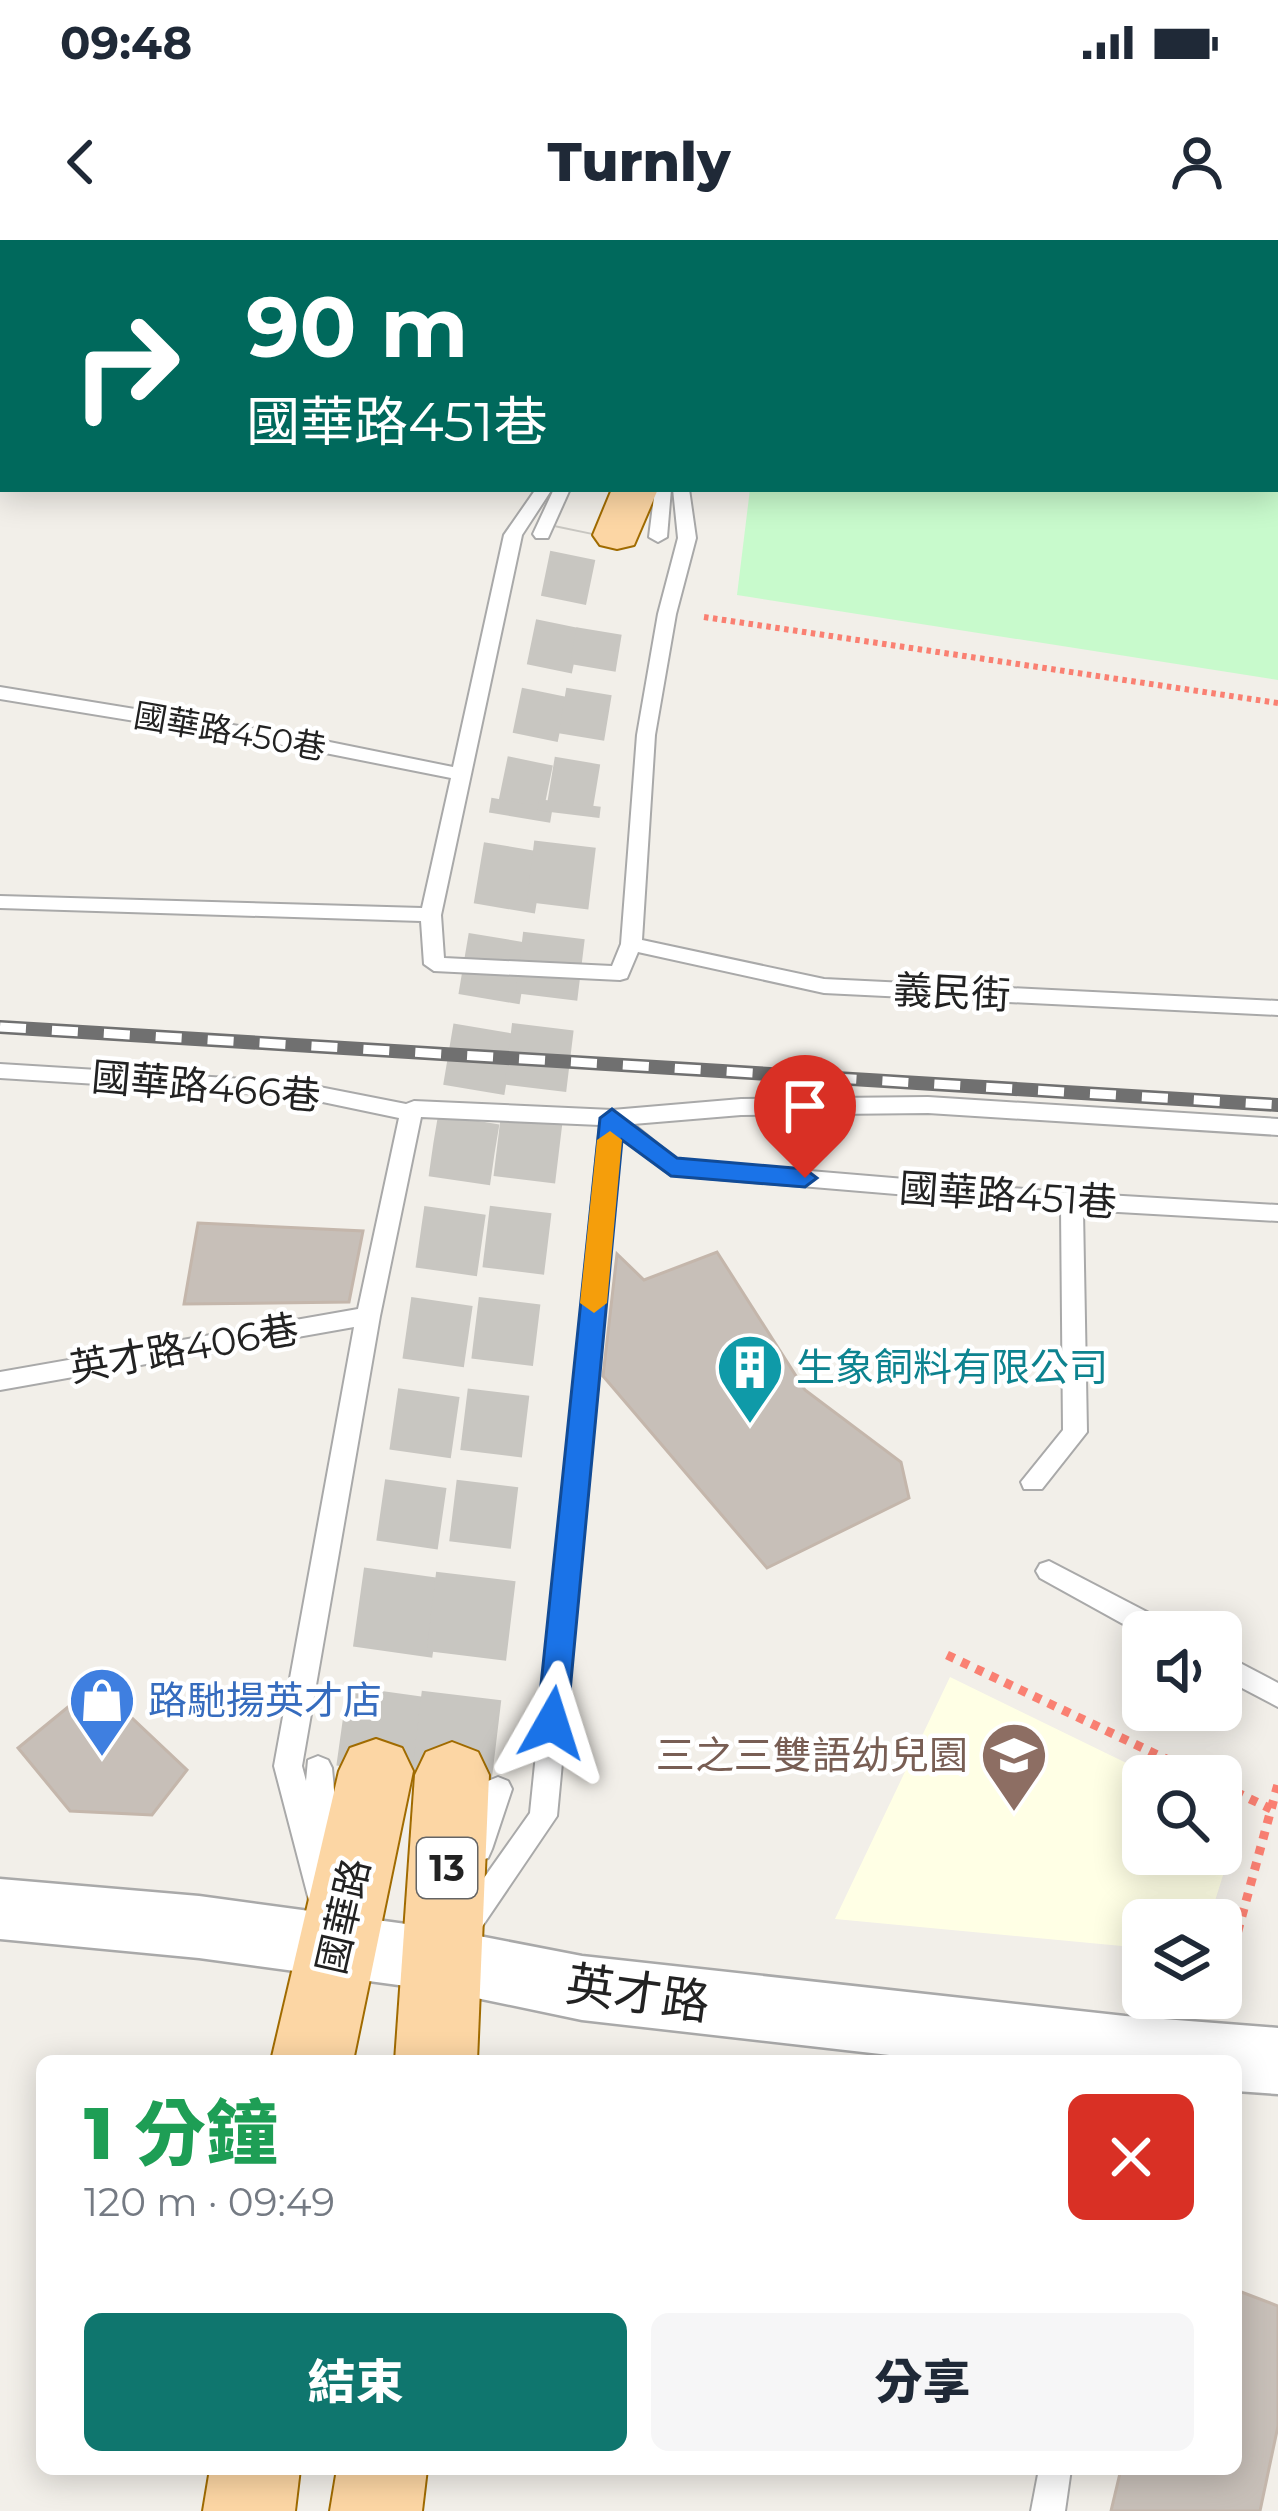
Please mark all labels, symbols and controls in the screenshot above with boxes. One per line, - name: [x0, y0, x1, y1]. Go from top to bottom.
- text: 09:48: [60, 15, 192, 70]
- icon: back: [48, 129, 114, 195]
- text: Turnly: [548, 129, 730, 195]
- icon: person: [1164, 129, 1230, 195]
- text: 90 m: [246, 276, 468, 378]
- icon: right: [48, 288, 204, 444]
- text: 國華路451巷: [246, 389, 548, 455]
- street label: 國華路450巷: [131, 694, 329, 768]
- street label: 義民街: [892, 965, 1012, 1019]
- street label: 國華路466巷: [90, 1052, 322, 1120]
- pin: [754, 1055, 856, 1178]
- icon: arrive: [772, 1073, 838, 1139]
- street label: 國華路451巷: [898, 1163, 1118, 1227]
- street label: 英才路406巷: [66, 1304, 302, 1392]
- building icon: 生象飼料有限公司: [715, 1332, 785, 1426]
- place label: 生象飼料有限公司: [796, 1343, 1108, 1391]
- map controls: [1122, 1611, 1242, 2019]
- button: sound: [1122, 1611, 1242, 1731]
- position arrow: [489, 1660, 615, 1786]
- shop icon: 路馳揚英才店: [67, 1665, 137, 1759]
- place label: 路馳揚英才店: [148, 1676, 382, 1724]
- school or university icon: 三之三雙語幼兒園: [979, 1720, 1049, 1814]
- place label: 三之三雙語幼兒園: [656, 1731, 968, 1779]
- button: search: [1122, 1755, 1242, 1875]
- road number: 13: [417, 1838, 477, 1898]
- street label: 國華路: [306, 1854, 380, 1978]
- button: layers: [1122, 1899, 1242, 2019]
- street label: 英才路: [563, 1954, 713, 2032]
- text: 1 分鐘: [84, 2089, 278, 2177]
- button: close: [1068, 2094, 1194, 2220]
- text: 120 m · 09:49: [84, 2178, 335, 2226]
- button: 結束: [84, 2313, 627, 2451]
- button: 分享: [651, 2313, 1194, 2451]

